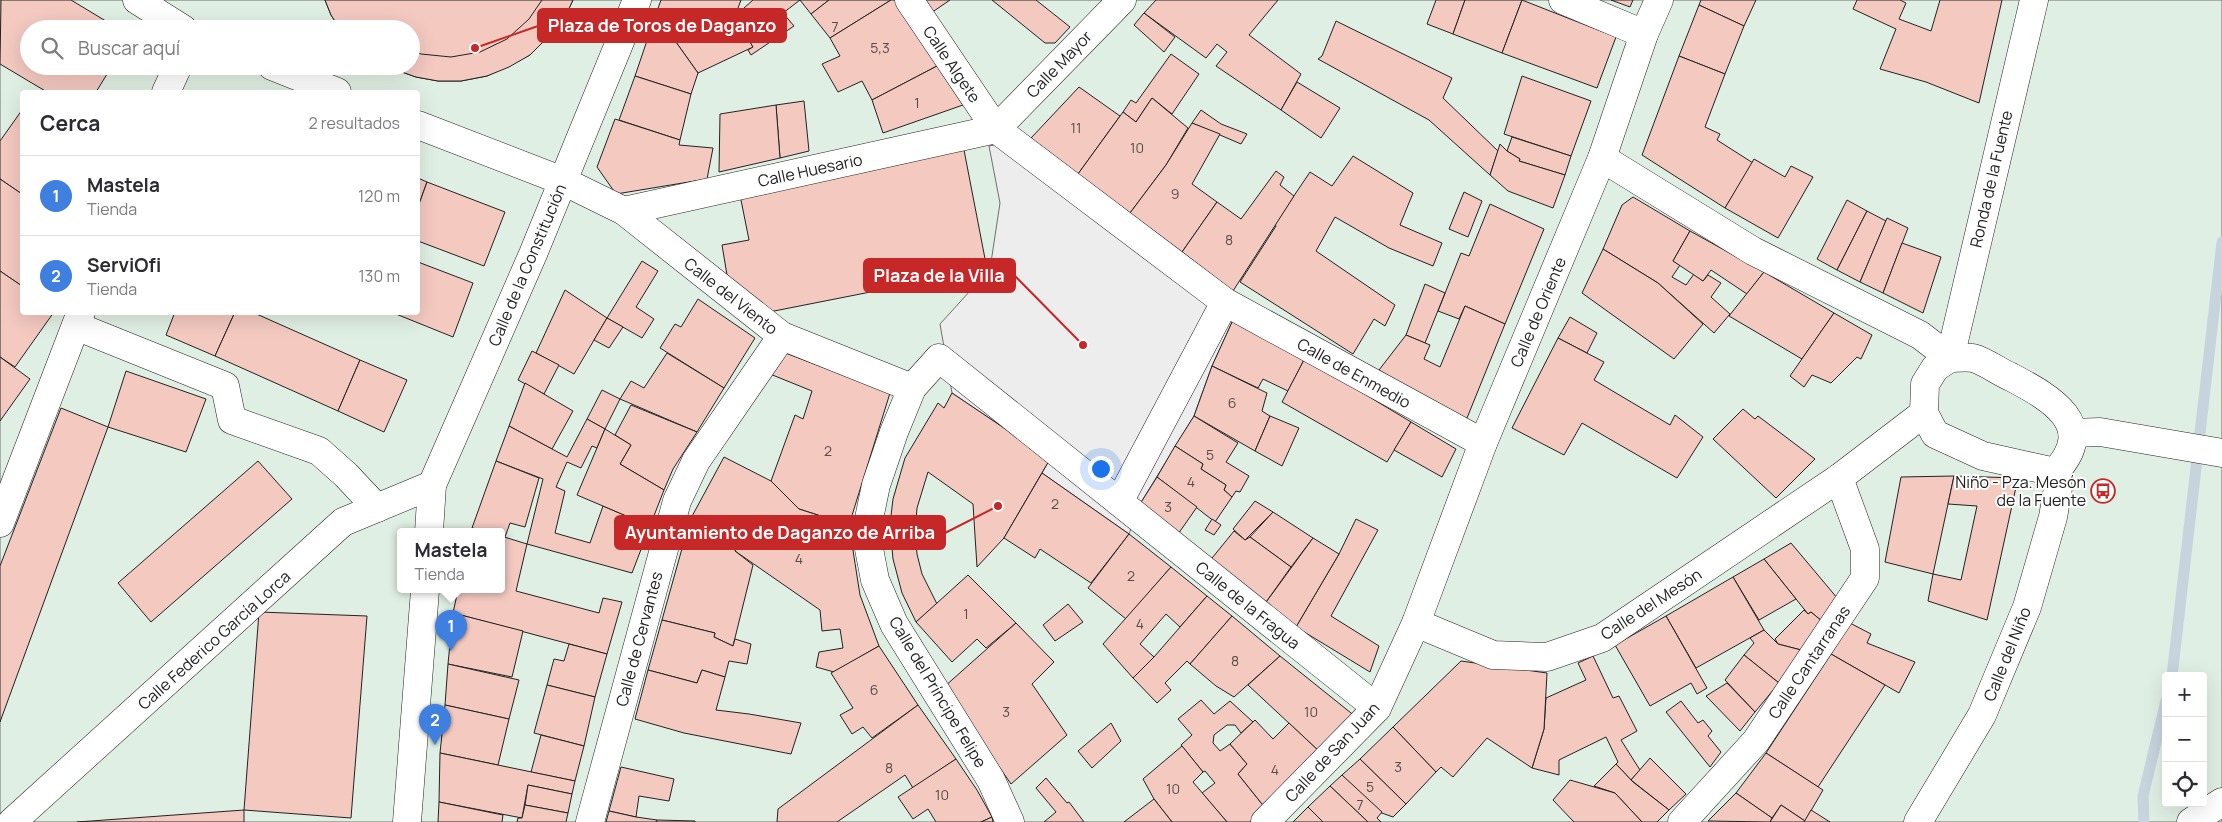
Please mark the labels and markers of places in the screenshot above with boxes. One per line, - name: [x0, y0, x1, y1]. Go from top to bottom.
- callout: Plaza de Toros de Daganzo: [538, 9, 786, 42]
- callout: Plaza de la Villa: [864, 259, 1015, 292]
- place label: Niño - Pza. Mesón de la Fuente: [1955, 471, 2086, 511]
- bus stop icon: Niño - Pza. Mesón de la Fuente: [2090, 478, 2116, 504]
- callout: Ayuntamiento de Daganzo de Arriba: [615, 516, 945, 549]
- pin: 1: [435, 610, 467, 651]
- pin: 2: [419, 704, 451, 745]

